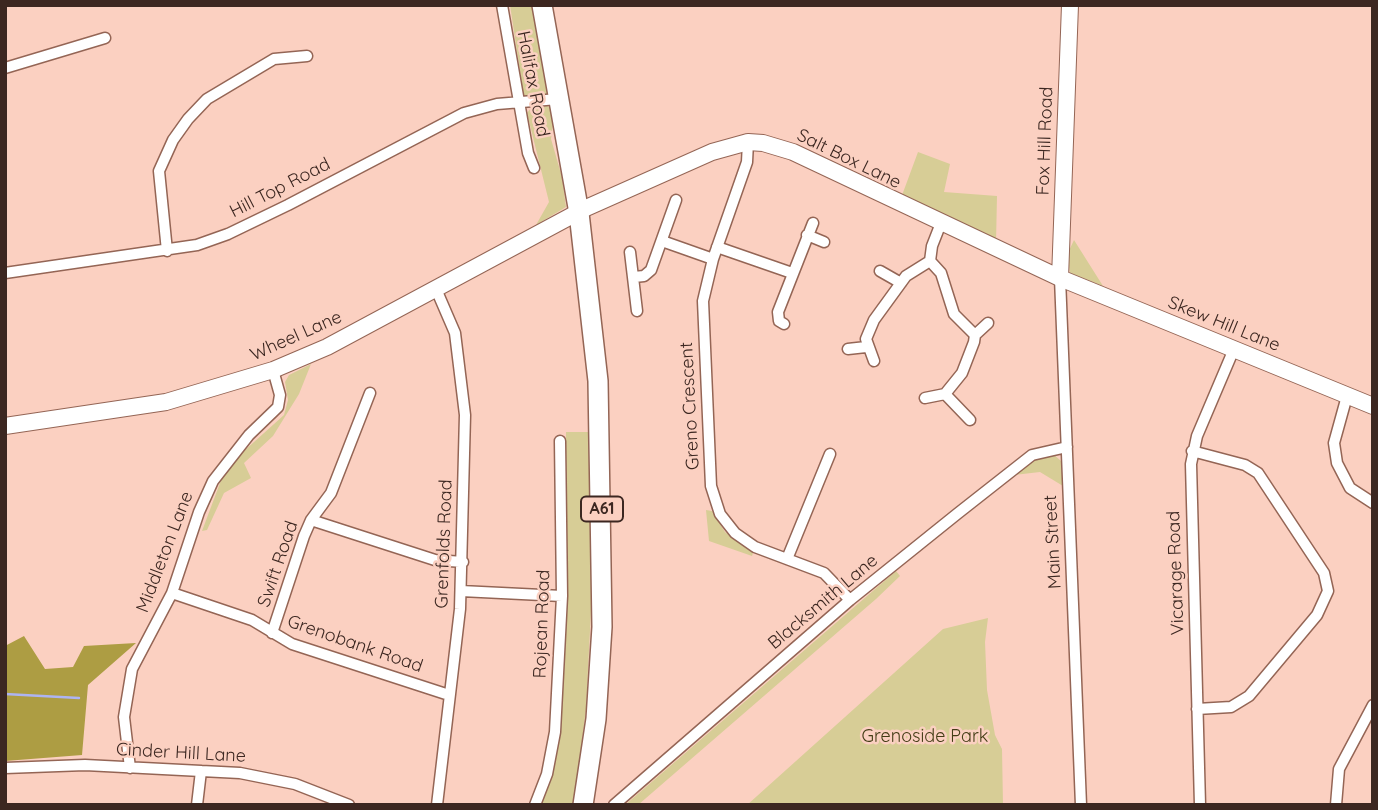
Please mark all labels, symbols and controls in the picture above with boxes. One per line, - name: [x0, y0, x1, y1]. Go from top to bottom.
- street label: Halifax Road: [512, 29, 554, 139]
- street label: Fox Hill Road: [1032, 86, 1058, 196]
- street label: Salt Box Lane: [793, 124, 905, 194]
- street label: Hill Top Road: [226, 153, 334, 223]
- street label: Skew Hill Lane: [1165, 292, 1283, 356]
- street label: Wheel Lane: [247, 306, 345, 366]
- street label: Greno Crescent: [676, 341, 704, 471]
- street label: Grenfolds Road: [431, 479, 457, 609]
- street label: Middleton Lane: [132, 488, 198, 616]
- street label: Main Street: [1040, 494, 1066, 590]
- road number: A61: [581, 496, 623, 522]
- street label: Vicarage Road: [1163, 511, 1189, 635]
- street label: Swift Road: [253, 518, 303, 610]
- street label: Blacksmith Lane: [764, 550, 882, 654]
- street label: Rojean Road: [529, 569, 555, 679]
- street label: Grenobank Road: [284, 611, 426, 677]
- park label: Grenoside Park: [862, 726, 988, 748]
- street label: Cinder Hill Lane: [116, 739, 246, 767]

